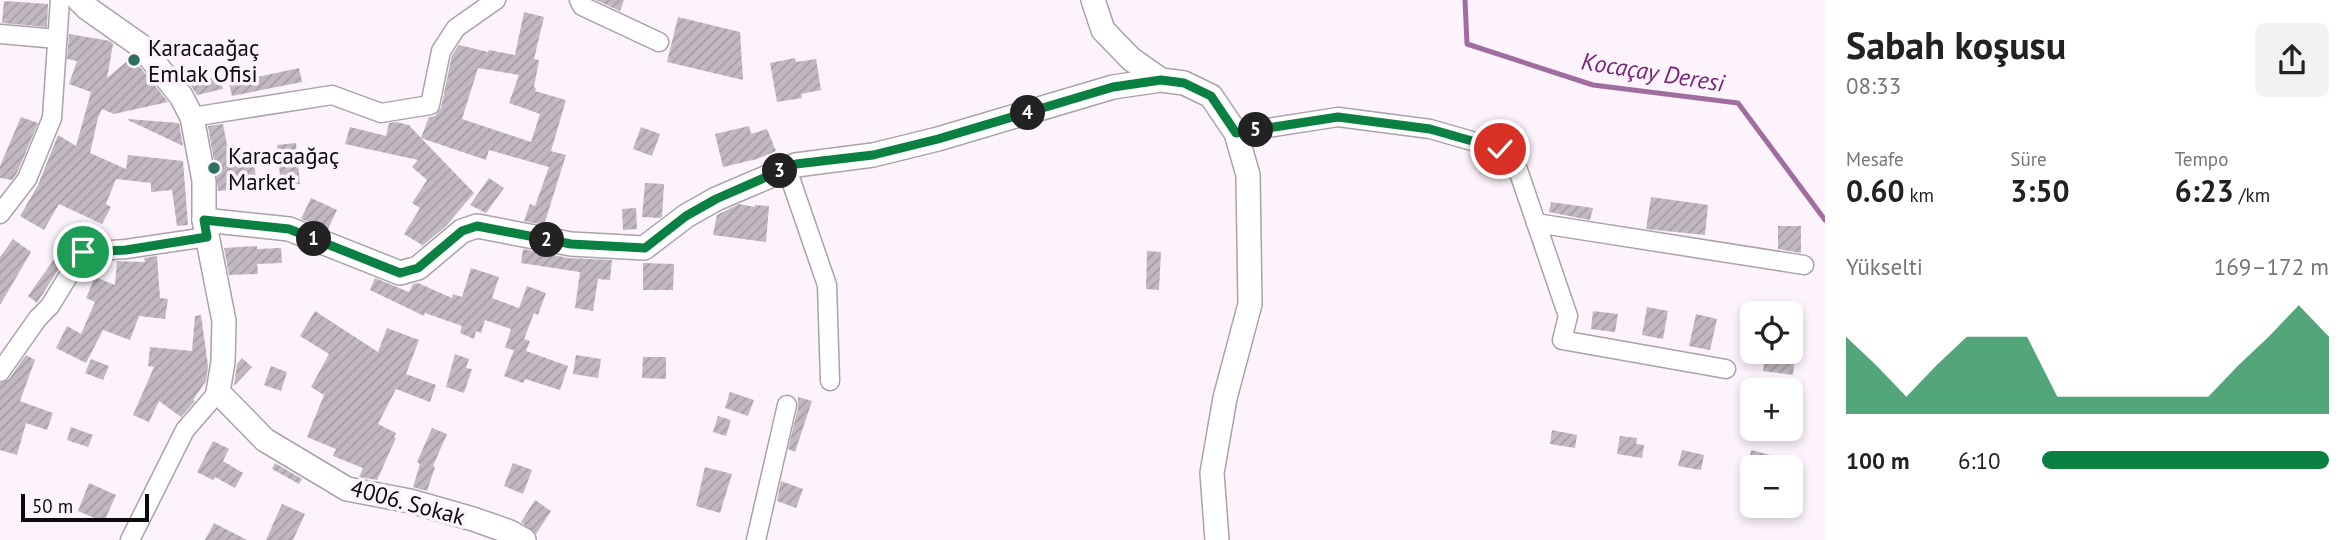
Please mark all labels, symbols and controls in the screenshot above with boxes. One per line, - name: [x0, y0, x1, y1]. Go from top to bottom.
- text: Sabah koşusu: [1846, 20, 2066, 69]
- button: share: [2255, 23, 2329, 97]
- place label: Karacaağaç Emlak Ofisi: [148, 33, 259, 88]
- water label: Kocaçay Deresi: [1579, 45, 1727, 99]
- marker: Karacaağaç Emlak Ofisi: [126, 52, 142, 68]
- text: 08:33: [1846, 71, 1901, 100]
- pin: 4: [1010, 96, 1046, 130]
- text: 4: [1022, 100, 1033, 124]
- pin: 5: [1238, 113, 1274, 148]
- text: 5: [1250, 117, 1261, 141]
- pin: [1470, 119, 1530, 179]
- icon: check: [1481, 130, 1519, 168]
- place label: Karacaağaç Market: [228, 141, 339, 196]
- text: Mesafe: [1846, 147, 1904, 171]
- text: Süre: [2010, 147, 2047, 171]
- text: Tempo: [2175, 147, 2228, 171]
- pin: 3: [762, 154, 798, 188]
- text: 3: [774, 158, 785, 182]
- marker: Karacaağaç Market: [206, 160, 222, 176]
- text: 0.60: [1846, 171, 1904, 210]
- text: 3:50: [2010, 171, 2069, 210]
- text: 6:23: [2175, 171, 2234, 210]
- text: km: [1904, 183, 1934, 207]
- text: /km: [2234, 183, 2270, 207]
- pin: [53, 222, 113, 282]
- pin: 1: [296, 222, 332, 256]
- pin: 2: [530, 222, 564, 258]
- text: 1: [308, 226, 319, 250]
- text: 2: [541, 227, 552, 251]
- icon: arrive: [64, 233, 102, 271]
- text: Yükselti: [1846, 252, 1923, 281]
- text: 169–172 m: [2214, 252, 2329, 281]
- map controls: [1740, 301, 1803, 518]
- button: locate: [1740, 301, 1803, 364]
- button: +: [1740, 378, 1803, 441]
- text: 100 m: [1846, 446, 1909, 475]
- text: 6:10: [1958, 446, 2001, 475]
- button: −: [1740, 455, 1803, 518]
- street label: 4006. Sokak: [348, 473, 468, 531]
- scale bar: [21, 491, 149, 523]
- text: 50 m: [32, 494, 73, 518]

